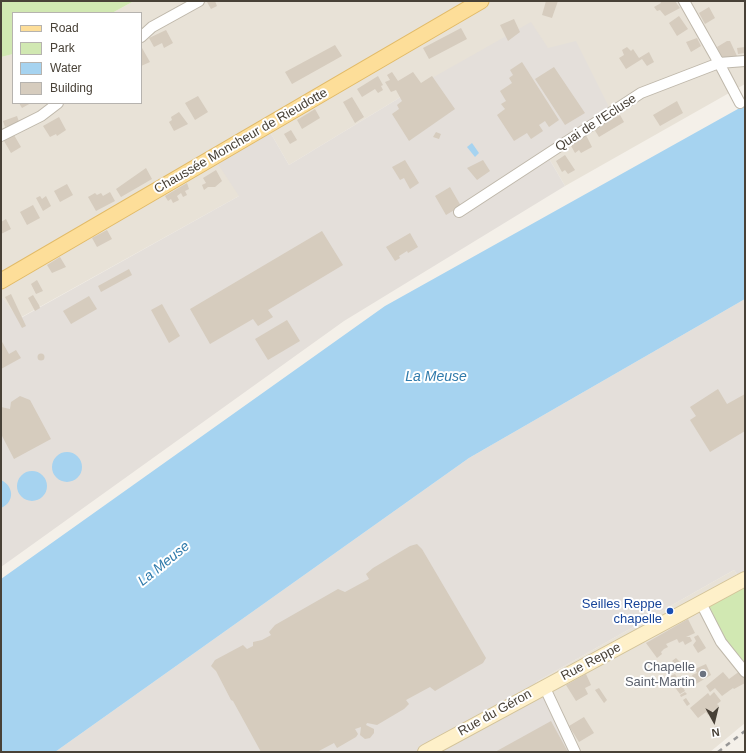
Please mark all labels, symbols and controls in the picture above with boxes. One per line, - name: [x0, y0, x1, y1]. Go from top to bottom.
- legend: [12, 12, 142, 104]
- text: Road: [50, 21, 79, 35]
- text: Park: [50, 41, 75, 55]
- text: Water: [50, 61, 82, 75]
- text: Building: [50, 81, 93, 95]
- street label: Chaussée Moncheur de Rieudotte: [152, 85, 330, 197]
- street label: Quai de l'Ecluse: [553, 91, 639, 155]
- water label: La Meuse: [405, 369, 467, 385]
- water label: La Meuse: [135, 538, 193, 590]
- place label: Seilles Reppe chapelle: [582, 596, 662, 627]
- marker: Seilles Reppe chapelle: [665, 606, 675, 616]
- street label: Rue Reppe: [558, 640, 624, 684]
- place label: Chapelle Saint-Martin: [625, 659, 695, 690]
- marker: Chapelle Saint-Martin: [698, 669, 708, 679]
- street label: Rue du Géron: [456, 686, 534, 740]
- north arrow: [694, 701, 734, 741]
- text: N: [711, 726, 720, 739]

